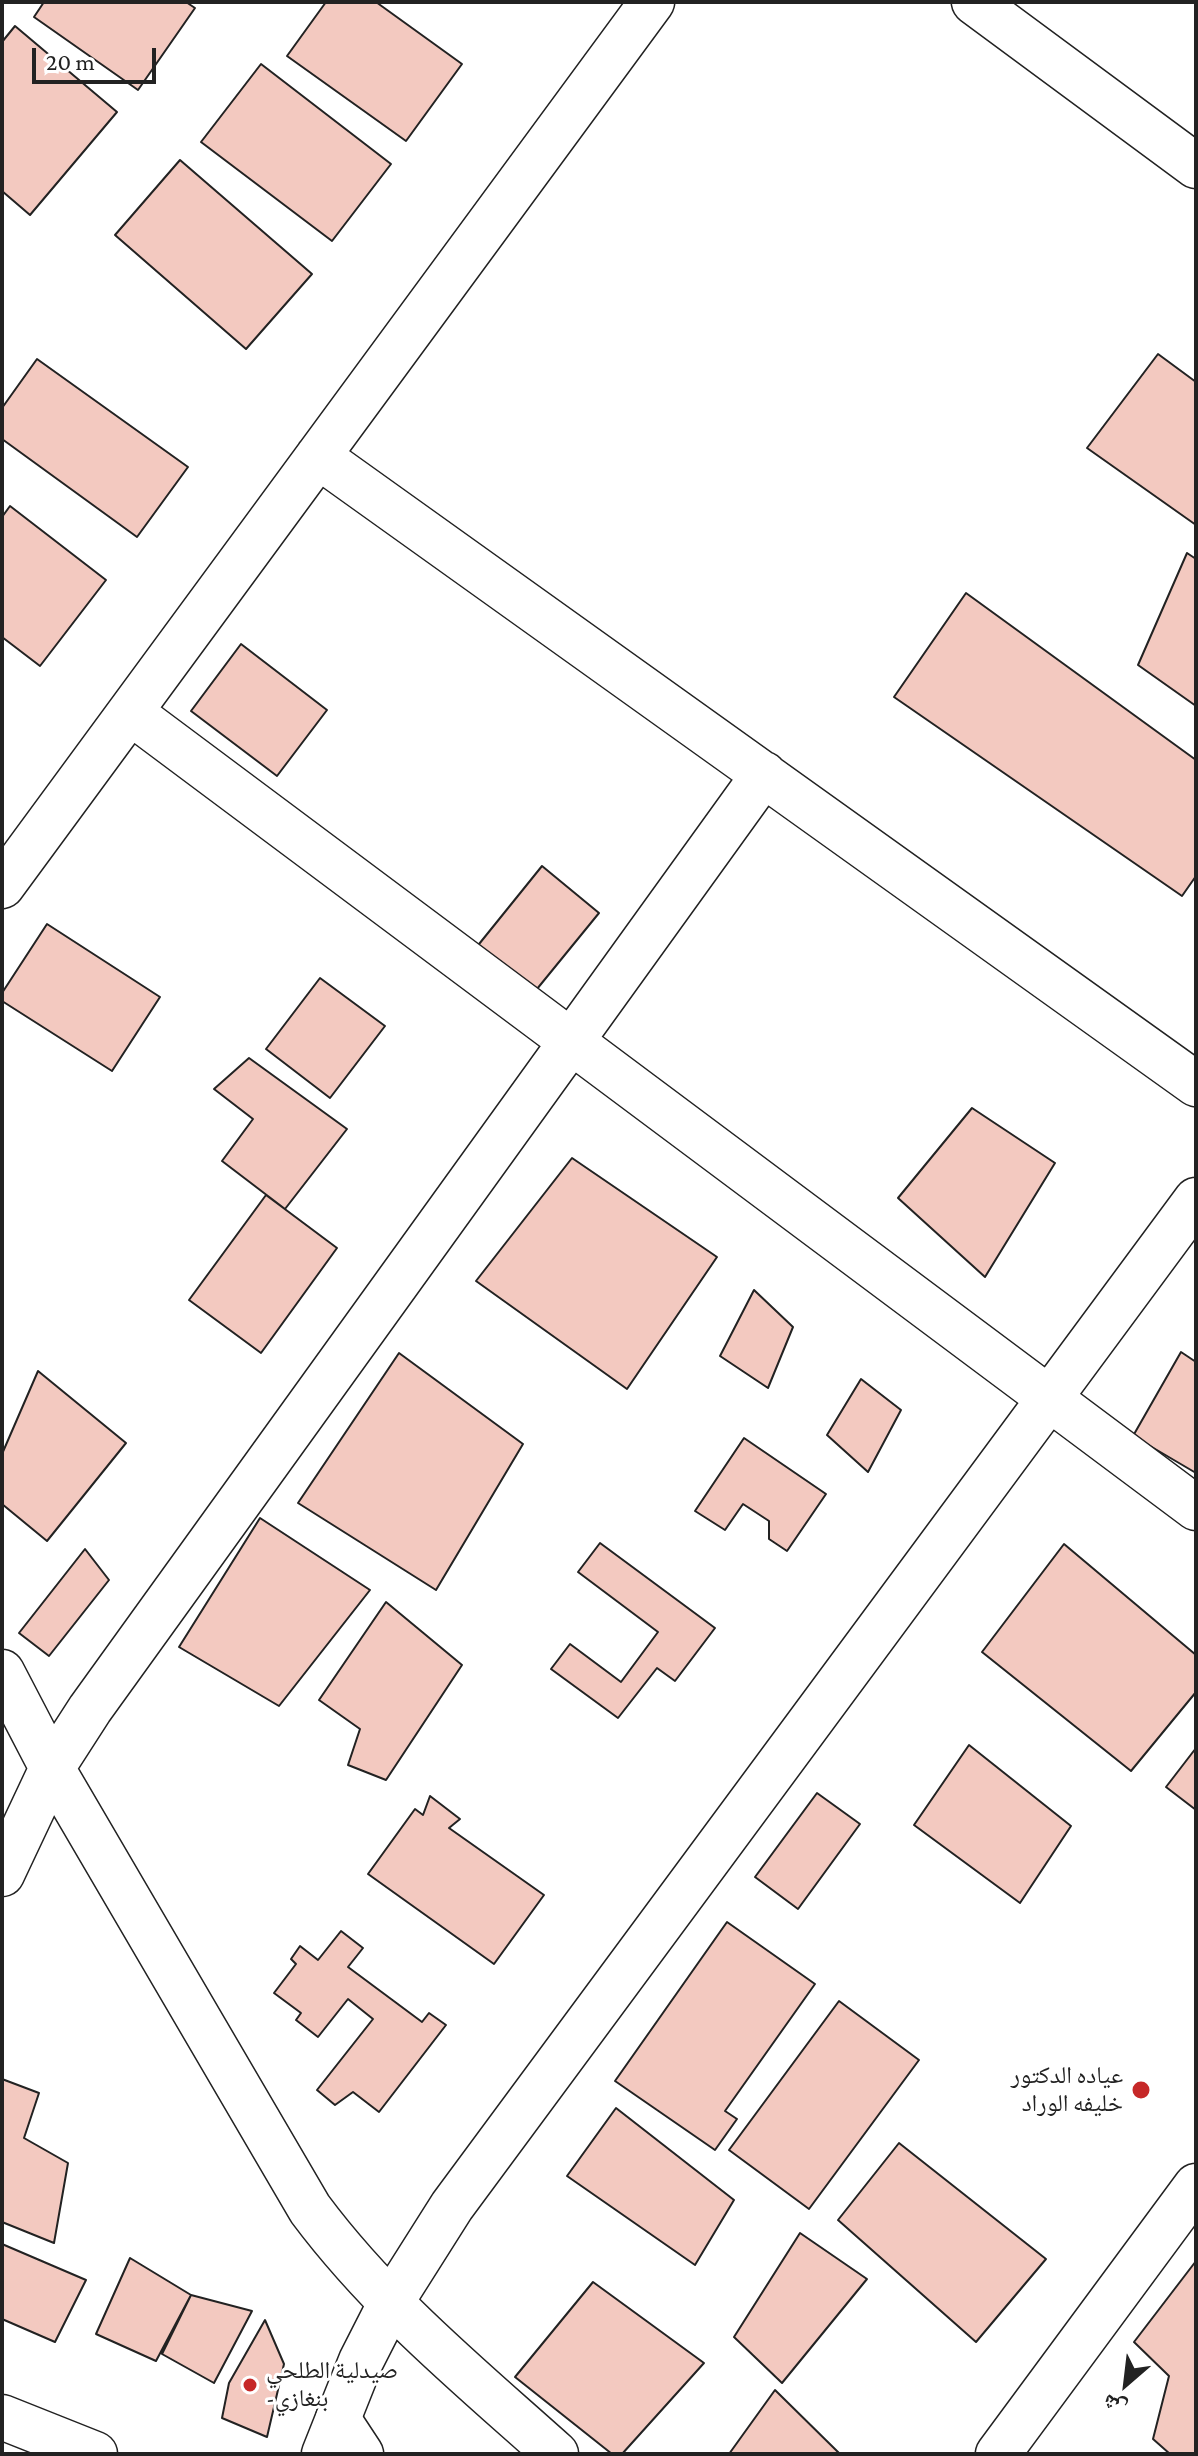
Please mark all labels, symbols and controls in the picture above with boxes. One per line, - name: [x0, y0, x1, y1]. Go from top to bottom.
- scale bar: [36, 32, 160, 82]
- text: 20 m: [46, 48, 95, 75]
- place label: عياده الدكتور خليفه الوراد: [1011, 2062, 1123, 2118]
- marker: عياده الدكتور خليفه الوراد: [1130, 2079, 1152, 2101]
- north arrow: [1086, 2344, 1166, 2424]
- place label: صيدلية الطلحي -بنغازي: [266, 2357, 398, 2413]
- marker: صيدلية الطلحي -بنغازي: [241, 2376, 259, 2394]
- text: ش: [1098, 2389, 1131, 2422]

